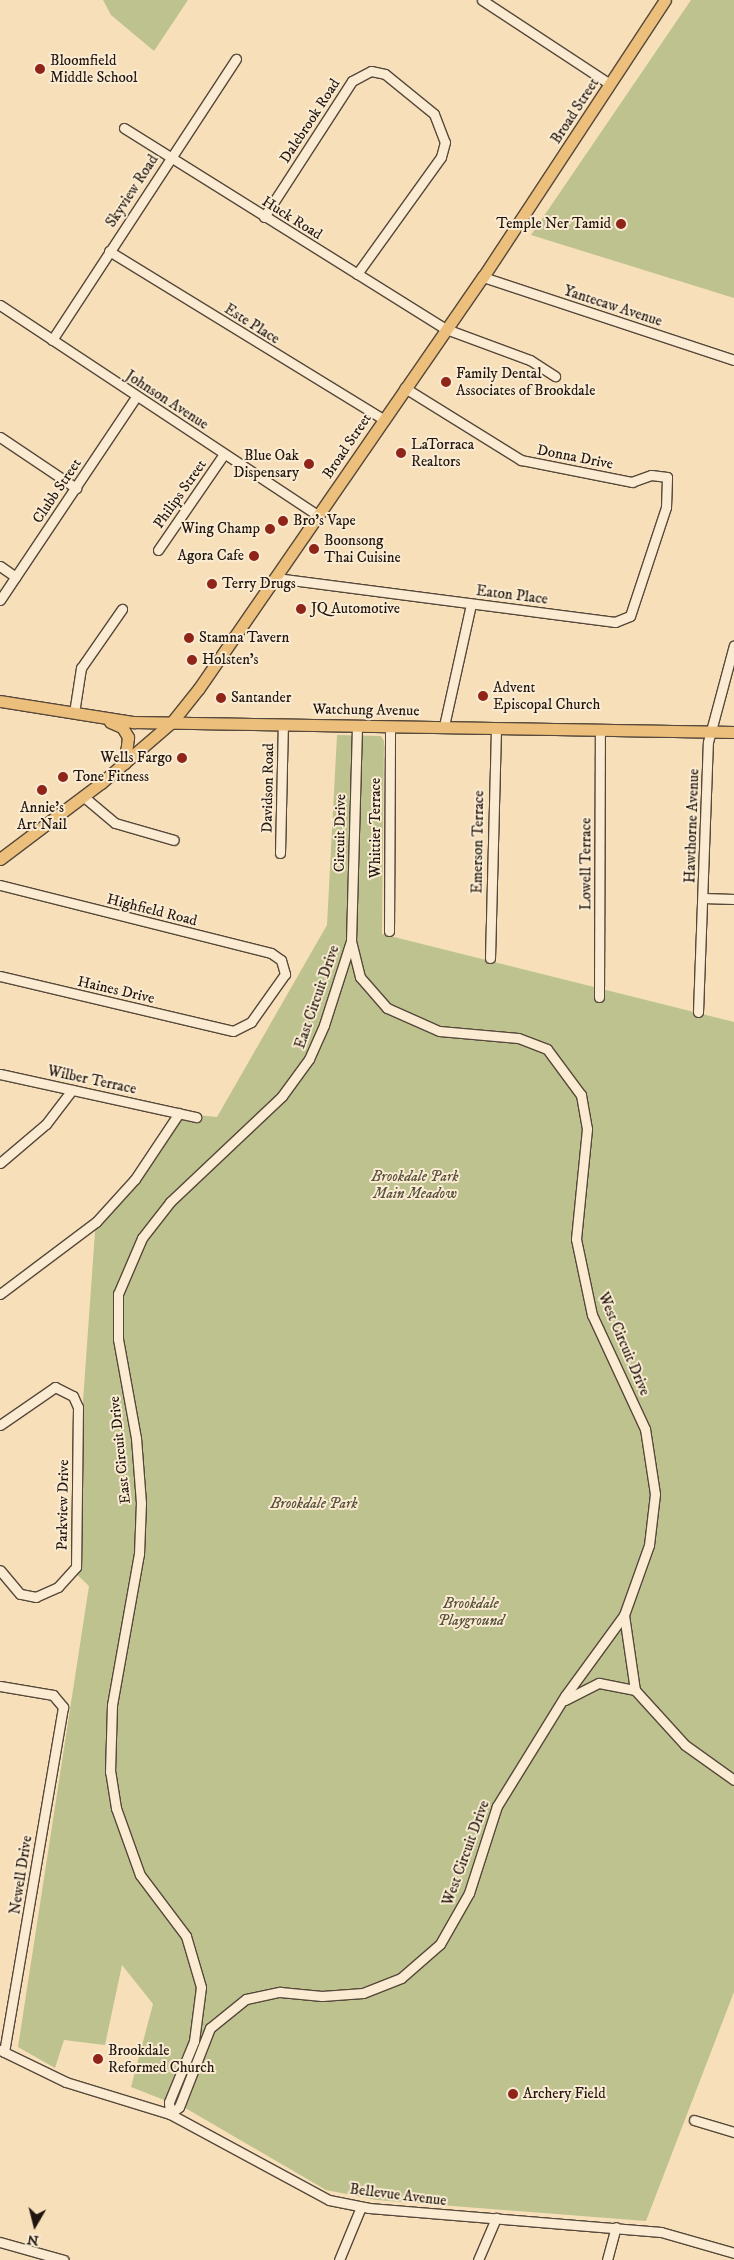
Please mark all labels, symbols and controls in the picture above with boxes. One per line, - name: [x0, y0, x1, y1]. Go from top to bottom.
- place label: Bloomfield Middle School: [50, 51, 138, 86]
- marker: Bloomfield Middle School: [34, 63, 46, 75]
- street label: Dalebrook Road: [276, 75, 344, 167]
- street label: Broad Street: [547, 75, 603, 147]
- street label: Skyview Road: [102, 151, 162, 231]
- street label: Huck Road: [258, 192, 326, 244]
- place label: Temple Ner Tamid: [496, 215, 611, 233]
- marker: Temple Ner Tamid: [615, 218, 627, 230]
- street label: Yantecaw Avenue: [561, 282, 665, 330]
- street label: Este Place: [221, 300, 283, 348]
- place label: Family Dental Associates of Brookdale: [456, 364, 595, 399]
- street label: Johnson Avenue: [122, 367, 212, 433]
- marker: Family Dental Associates of Brookdale: [440, 376, 452, 388]
- street label: Broad Street: [319, 410, 375, 482]
- place label: LaTorraca Realtors: [411, 435, 474, 470]
- street label: Donna Drive: [535, 441, 615, 473]
- place label: Blue Oak Dispensary: [233, 446, 299, 481]
- marker: LaTorraca Realtors: [395, 447, 407, 459]
- street label: Clubb Street: [29, 455, 85, 527]
- street label: Philips Street: [150, 456, 210, 532]
- marker: Blue Oak Dispensary: [303, 458, 315, 470]
- place label: Bro's Vape: [293, 512, 356, 530]
- marker: Bro's Vape: [277, 515, 289, 527]
- place label: Wing Champ: [181, 520, 260, 538]
- marker: Wing Champ: [264, 523, 276, 535]
- place label: Boonsong Thai Cuisine: [324, 531, 401, 566]
- marker: Boonsong Thai Cuisine: [308, 543, 320, 555]
- place label: Agora Cafe: [177, 547, 244, 565]
- marker: Agora Cafe: [248, 550, 260, 562]
- place label: Terry Drugs: [222, 575, 296, 593]
- marker: Terry Drugs: [206, 578, 218, 590]
- street label: Eaton Place: [475, 582, 549, 608]
- place label: JQ Automotive: [311, 600, 400, 618]
- marker: JQ Automotive: [295, 603, 307, 615]
- place label: Stamna Tavern: [199, 629, 289, 647]
- marker: Stamna Tavern: [183, 632, 195, 644]
- place label: Holsten's: [202, 651, 258, 669]
- marker: Holsten's: [186, 654, 198, 666]
- place label: Advent Episcopal Church: [493, 678, 600, 713]
- place label: Santander: [231, 689, 291, 707]
- marker: Advent Episcopal Church: [477, 690, 489, 702]
- marker: Santander: [215, 692, 227, 704]
- street label: Watchung Avenue: [312, 700, 420, 720]
- street label: Davidson Road: [258, 743, 278, 833]
- place label: Wells Fargo: [100, 749, 172, 767]
- marker: Wells Fargo: [176, 752, 188, 764]
- place label: Tone Fitness: [73, 768, 149, 786]
- street label: Hawthorne Avenue: [681, 769, 703, 883]
- marker: Tone Fitness: [57, 771, 69, 783]
- street label: Whittier Terrace: [367, 778, 385, 878]
- marker: Annie's Art Nail: [36, 784, 48, 796]
- street label: Emerson Terrace: [468, 790, 488, 894]
- street label: Circuit Drive: [330, 794, 350, 872]
- place label: Annie's Art Nail: [17, 798, 67, 833]
- street label: Lowell Terrace: [577, 818, 595, 910]
- street label: Highfield Road: [105, 890, 199, 930]
- street label: East Circuit Drive: [291, 943, 343, 1051]
- street label: Haines Drive: [76, 972, 156, 1008]
- street label: Wilber Terrace: [46, 1062, 138, 1098]
- park label: Brookdale Park Main Meadow: [371, 1167, 459, 1202]
- street label: West Circuit Drive: [594, 1290, 654, 1398]
- street label: East Circuit Drive: [105, 1395, 135, 1505]
- street label: Parkview Drive: [53, 1459, 73, 1551]
- park label: Brookdale Park: [270, 1495, 358, 1513]
- park label: Brookdale Playground: [438, 1594, 504, 1629]
- street label: West Circuit Drive: [439, 1798, 493, 1908]
- street label: Newell Drive: [6, 1834, 36, 1916]
- place label: Brookdale Reformed Church: [108, 2041, 215, 2076]
- marker: Brookdale Reformed Church: [92, 2053, 104, 2065]
- place label: Archery Field: [523, 2085, 606, 2103]
- marker: Archery Field: [507, 2088, 519, 2100]
- street label: Bellevue Avenue: [349, 2180, 447, 2210]
- north arrow: [10, 2200, 60, 2250]
- text: N: [26, 2230, 40, 2250]

